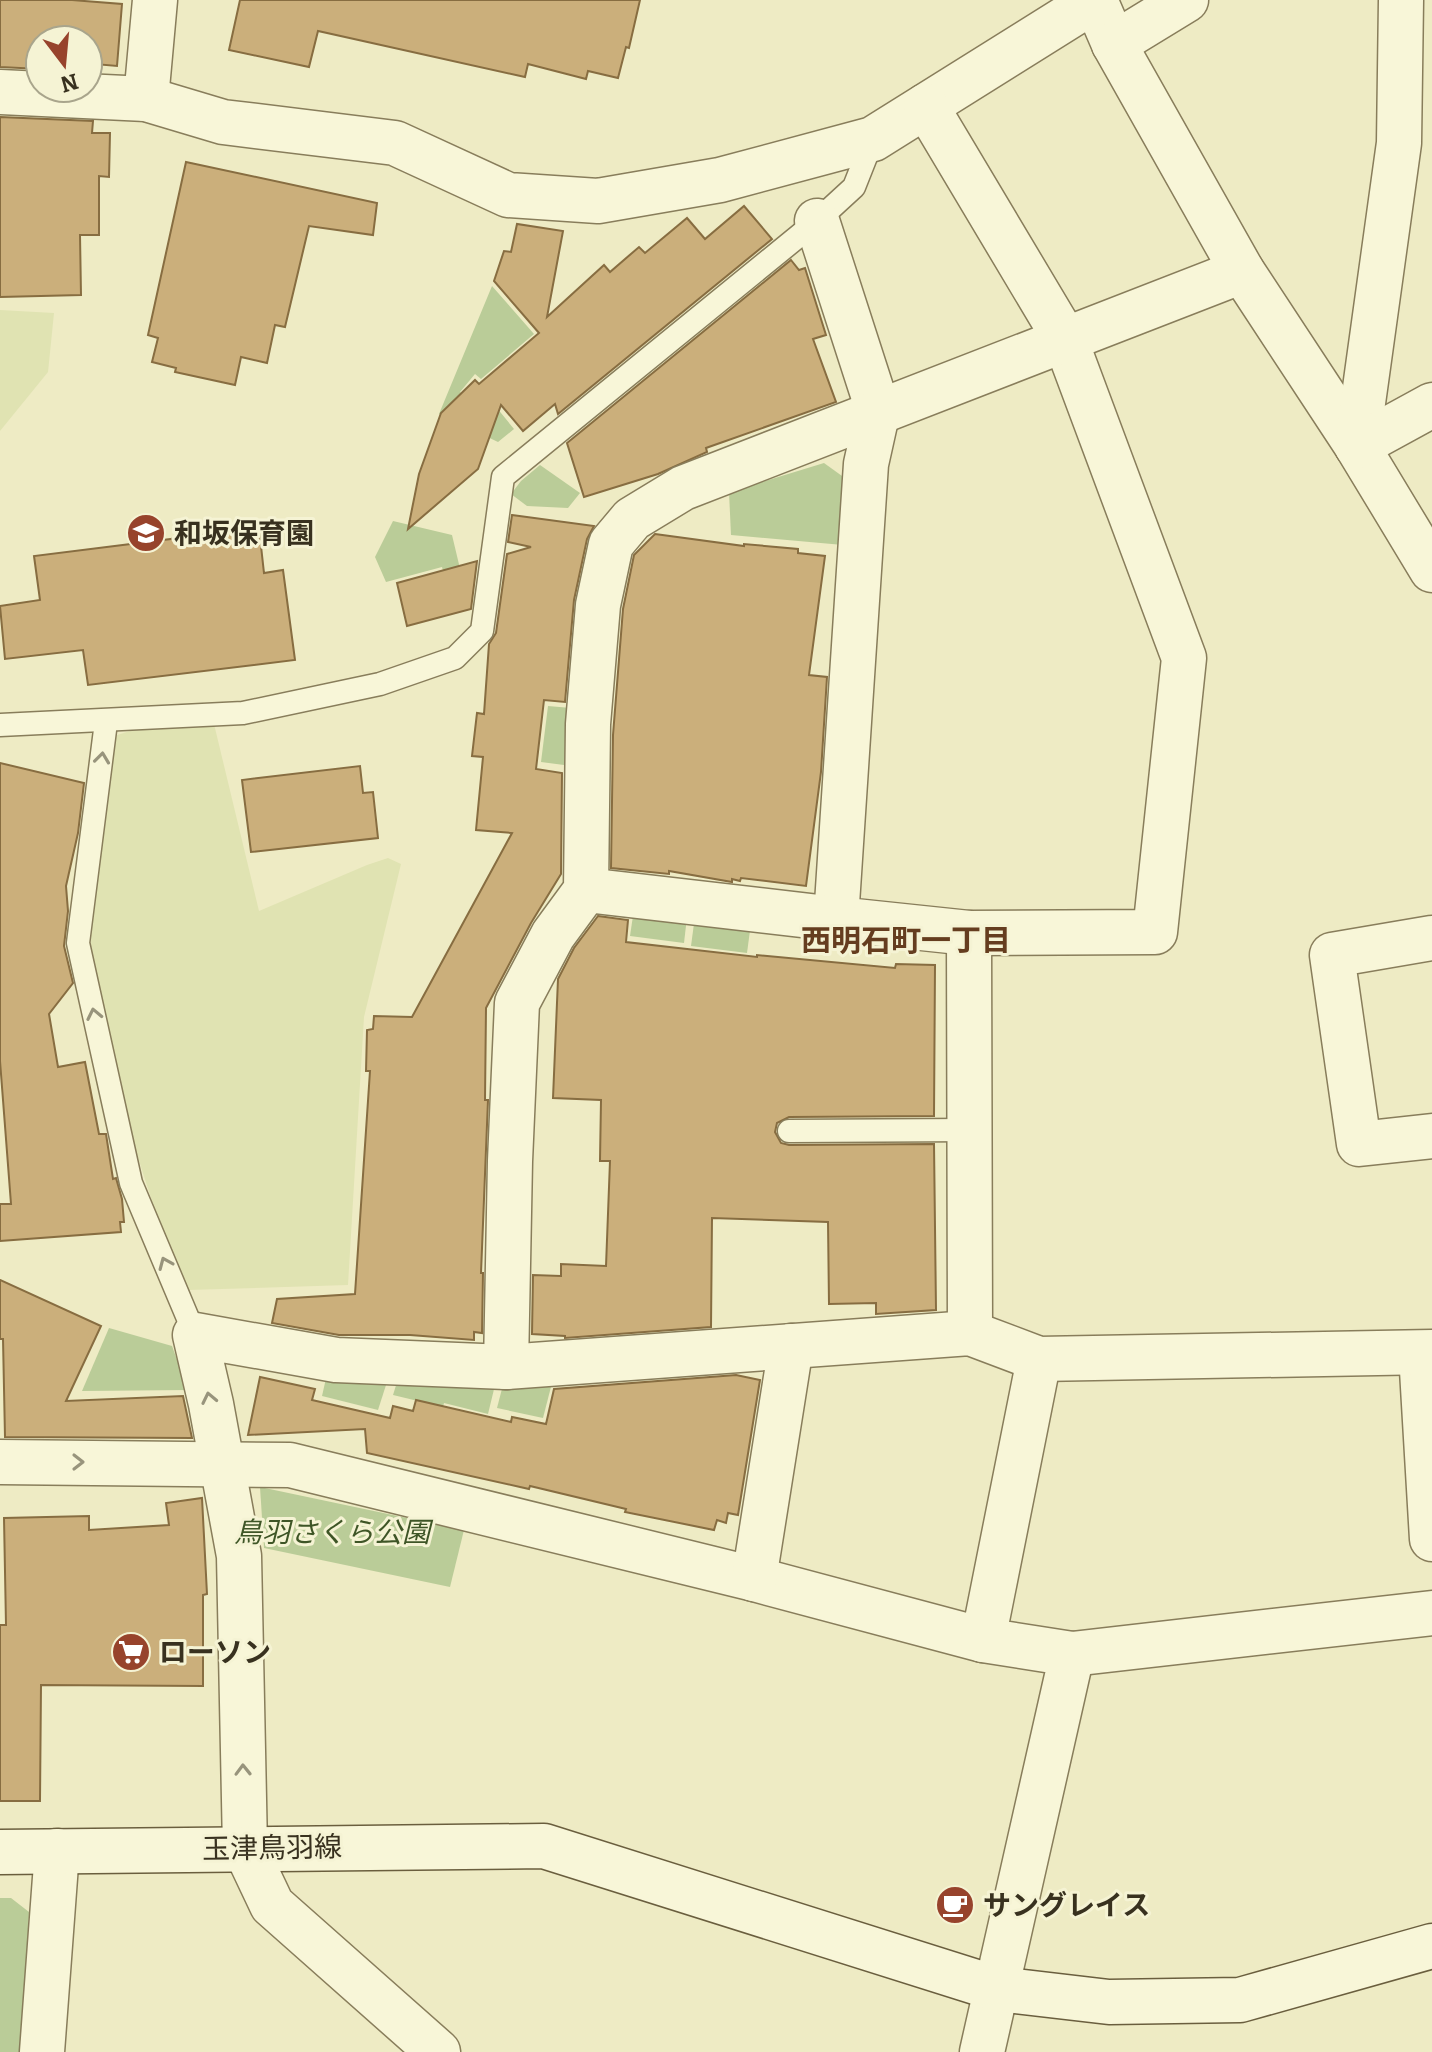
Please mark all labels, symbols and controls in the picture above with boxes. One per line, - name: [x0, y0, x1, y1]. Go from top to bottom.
- north arrow: [24, 24, 104, 104]
- text: N: [57, 67, 81, 98]
- school or university icon: 和坂保育園: [125, 512, 167, 554]
- place label: 和坂保育園: [174, 517, 314, 550]
- one-way arrow: [93, 751, 110, 764]
- district label: 西明石町一丁目: [801, 923, 1011, 959]
- one-way arrow: [86, 1008, 103, 1022]
- one-way arrow: [158, 1257, 174, 1272]
- one-way arrow: [201, 1392, 218, 1406]
- one-way arrow: [72, 1453, 85, 1471]
- park label: 鳥羽さくら公園: [234, 1516, 434, 1549]
- supermarket icon: ローソン: [110, 1631, 152, 1673]
- place label: ローソン: [159, 1636, 271, 1669]
- one-way arrow: [234, 1763, 252, 1776]
- street label: 玉津鳥羽線: [202, 1830, 342, 1866]
- cafe icon: サングレイス: [934, 1884, 976, 1926]
- place label: サングレイス: [983, 1889, 1150, 1922]

